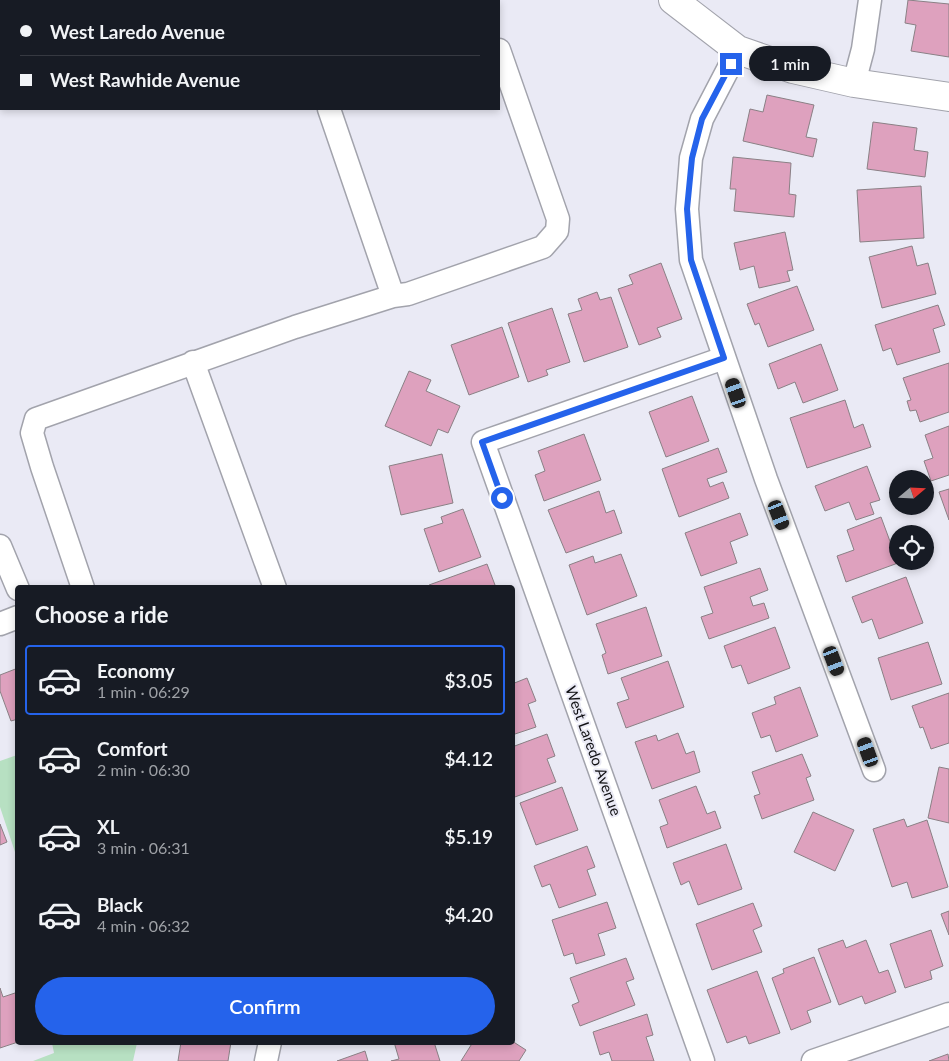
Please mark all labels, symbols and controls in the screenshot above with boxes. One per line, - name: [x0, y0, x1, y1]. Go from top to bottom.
- text: West Laredo Avenue: [50, 20, 225, 43]
- callout: 1 min: [748, 46, 831, 82]
- route end: [720, 53, 742, 75]
- text: 1 min: [770, 54, 810, 73]
- text: West Rawhide Avenue: [50, 68, 240, 91]
- car: [724, 376, 747, 410]
- north arrow: [889, 470, 934, 515]
- map controls: [889, 470, 934, 570]
- route start: [491, 487, 513, 509]
- car: [766, 498, 791, 532]
- button: locate: [889, 525, 934, 570]
- text: Choose a ride: [35, 601, 169, 628]
- car: [821, 644, 846, 678]
- icon: car: [37, 658, 82, 703]
- text: Economy: [97, 659, 175, 682]
- text: $3.05: [444, 669, 493, 692]
- text: 1 min · 06:29: [97, 682, 190, 701]
- street label: West Laredo Avenue: [562, 683, 626, 818]
- car: [855, 735, 880, 769]
- icon: car: [37, 736, 82, 781]
- text: Comfort: [97, 737, 168, 760]
- text: $4.12: [444, 747, 493, 770]
- text: 2 min · 06:30: [97, 760, 190, 779]
- icon: car: [37, 814, 82, 859]
- text: XL: [97, 815, 120, 838]
- text: $5.19: [444, 825, 493, 848]
- text: 3 min · 06:31: [97, 838, 190, 857]
- icon: car: [37, 892, 82, 937]
- text: Black: [97, 893, 143, 916]
- text: $4.20: [444, 903, 493, 926]
- text: 4 min · 06:32: [97, 916, 190, 935]
- button: Confirm: [35, 977, 495, 1035]

